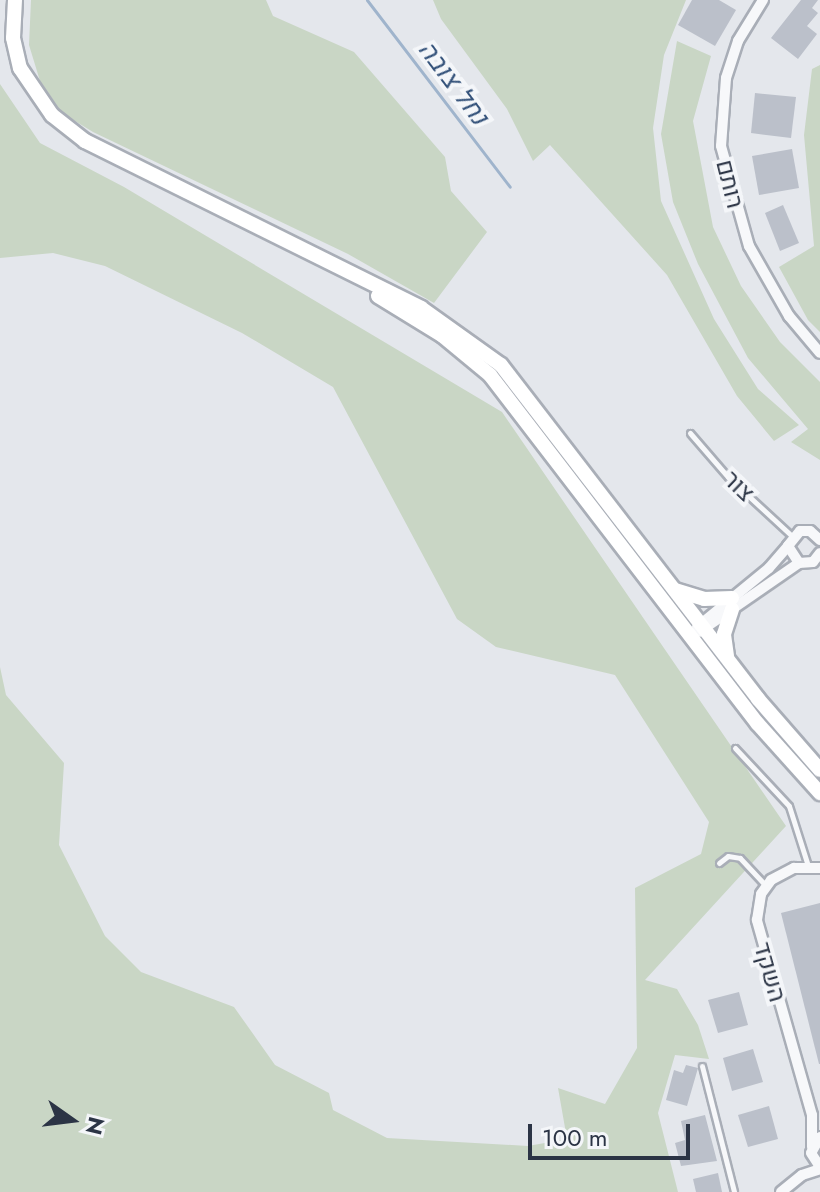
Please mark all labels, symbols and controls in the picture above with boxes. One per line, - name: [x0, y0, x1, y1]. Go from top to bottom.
- water label: נחל צובה: [411, 35, 495, 131]
- street label: רותם: [710, 157, 750, 211]
- street label: צור: [717, 465, 761, 507]
- street label: השקד: [748, 939, 792, 1005]
- north arrow: [32, 1080, 112, 1160]
- scale bar: [532, 1108, 694, 1158]
- text: N: [78, 1113, 113, 1138]
- text: 100 m: [542, 1120, 608, 1155]

